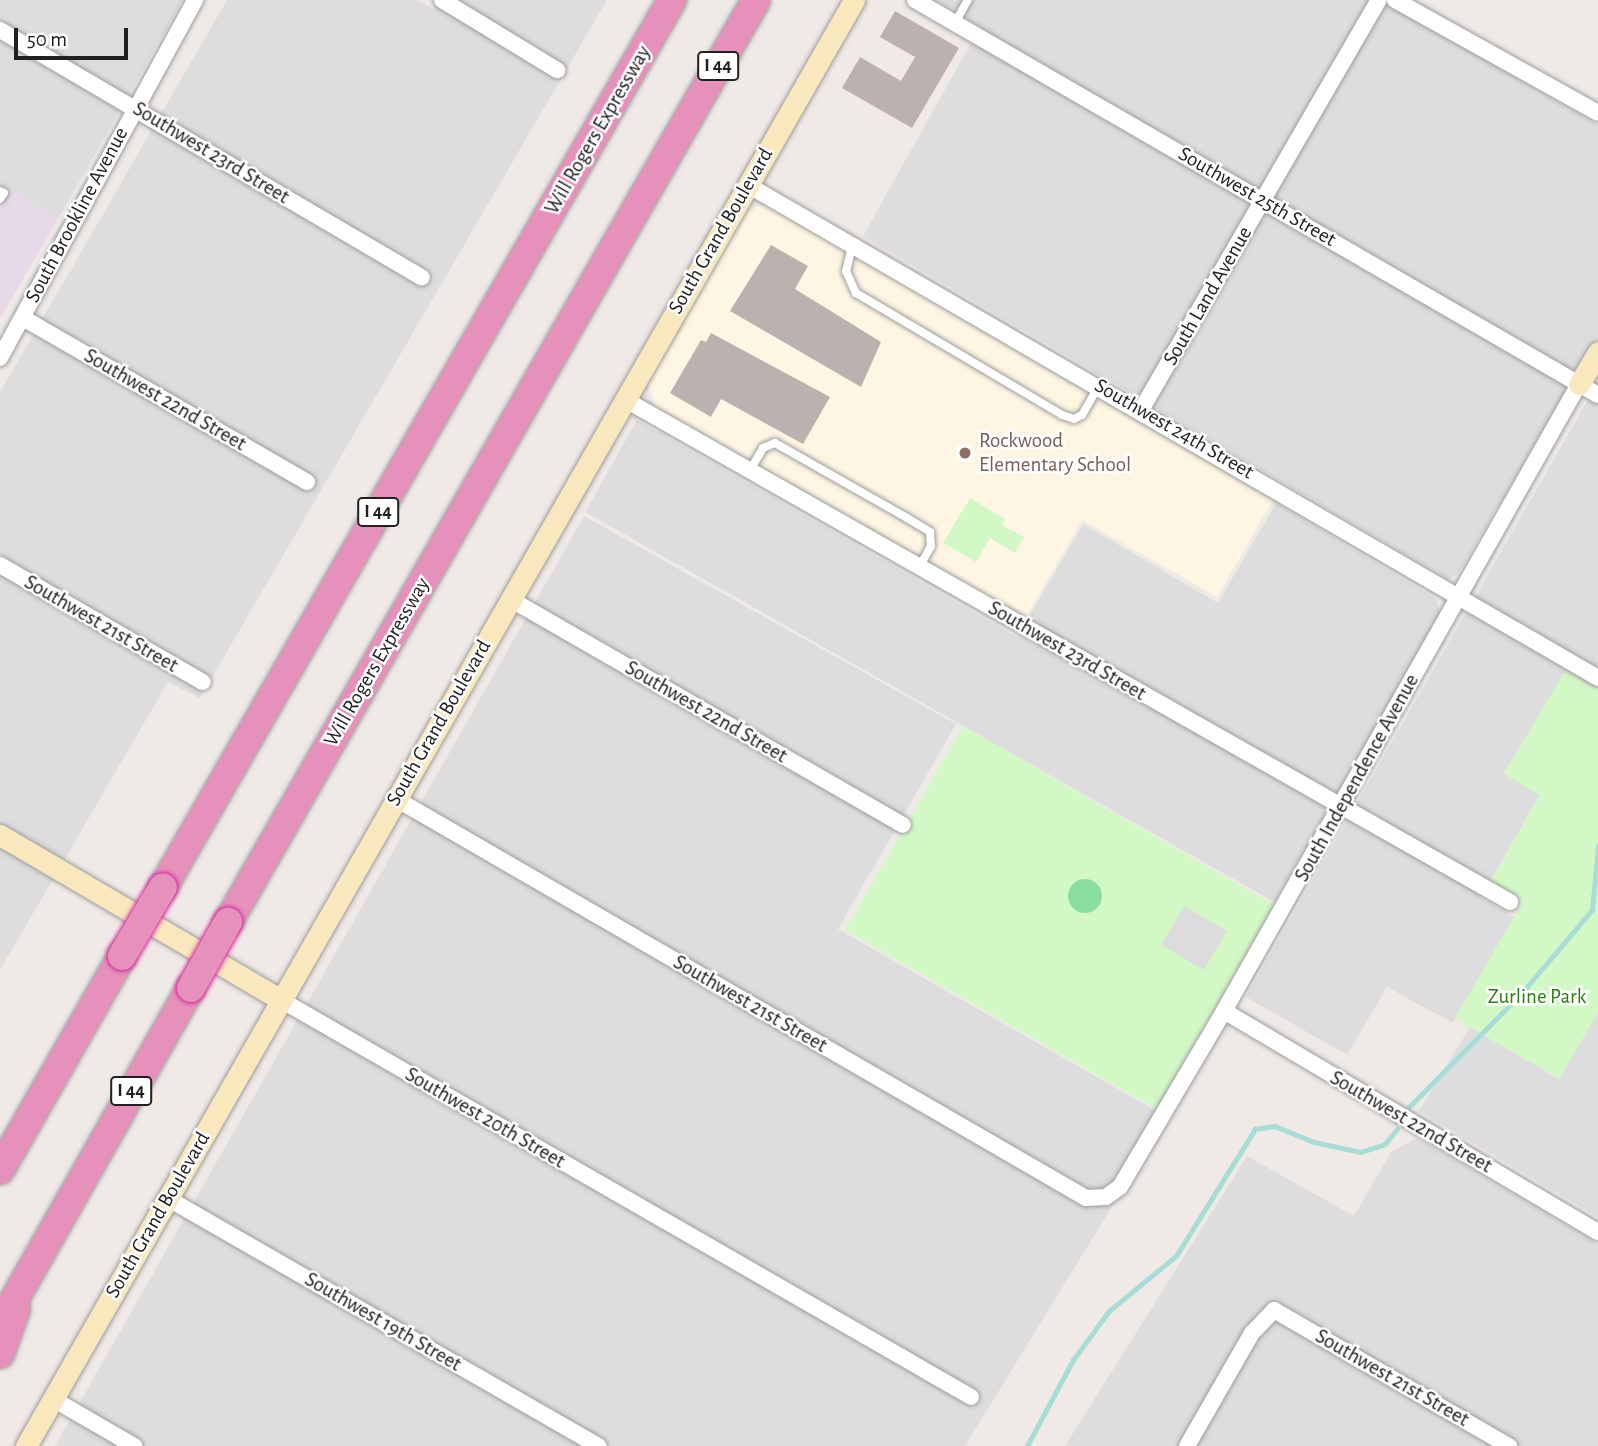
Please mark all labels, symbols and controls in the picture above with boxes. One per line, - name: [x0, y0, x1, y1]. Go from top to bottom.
- scale bar: [18, 14, 131, 58]
- text: 50 m: [27, 29, 67, 50]
- street label: Will Rogers Expressway: [539, 41, 657, 219]
- road number: I 44: [697, 50, 739, 82]
- street label: Southwest 23rd Street: [128, 96, 294, 210]
- street label: South Brookline Avenue: [20, 123, 134, 307]
- street label: Southwest 25th Street: [1174, 142, 1340, 252]
- street label: South Grand Boulevard: [663, 143, 779, 319]
- street label: South Land Avenue: [1158, 222, 1258, 370]
- street label: Southwest 22nd Street: [79, 343, 251, 457]
- street label: Southwest 24th Street: [1090, 373, 1258, 485]
- place label: Rockwood Elementary School: [979, 428, 1131, 478]
- marker: Rockwood Elementary School: [957, 445, 973, 461]
- road number: I 44: [357, 496, 399, 527]
- street label: Southwest 21st Street: [20, 570, 182, 678]
- street label: Will Rogers Expressway: [318, 573, 436, 751]
- street label: Southwest 23rd Street: [984, 596, 1150, 706]
- street label: South Grand Boulevard: [381, 635, 497, 811]
- street label: Southwest 22nd Street: [620, 655, 792, 769]
- street label: South Independence Avenue: [1289, 670, 1425, 886]
- street label: Southwest 21st Street: [669, 950, 831, 1058]
- park label: Zurline Park: [1488, 984, 1586, 1010]
- street label: Southwest 20th Street: [401, 1062, 569, 1174]
- street label: Southwest 22nd Street: [1325, 1065, 1497, 1179]
- road number: I 44: [110, 1076, 152, 1106]
- street label: South Grand Boulevard: [100, 1127, 216, 1303]
- street label: Southwest 19th Street: [300, 1267, 466, 1377]
- street label: Southwest 21st Street: [1311, 1324, 1473, 1432]

